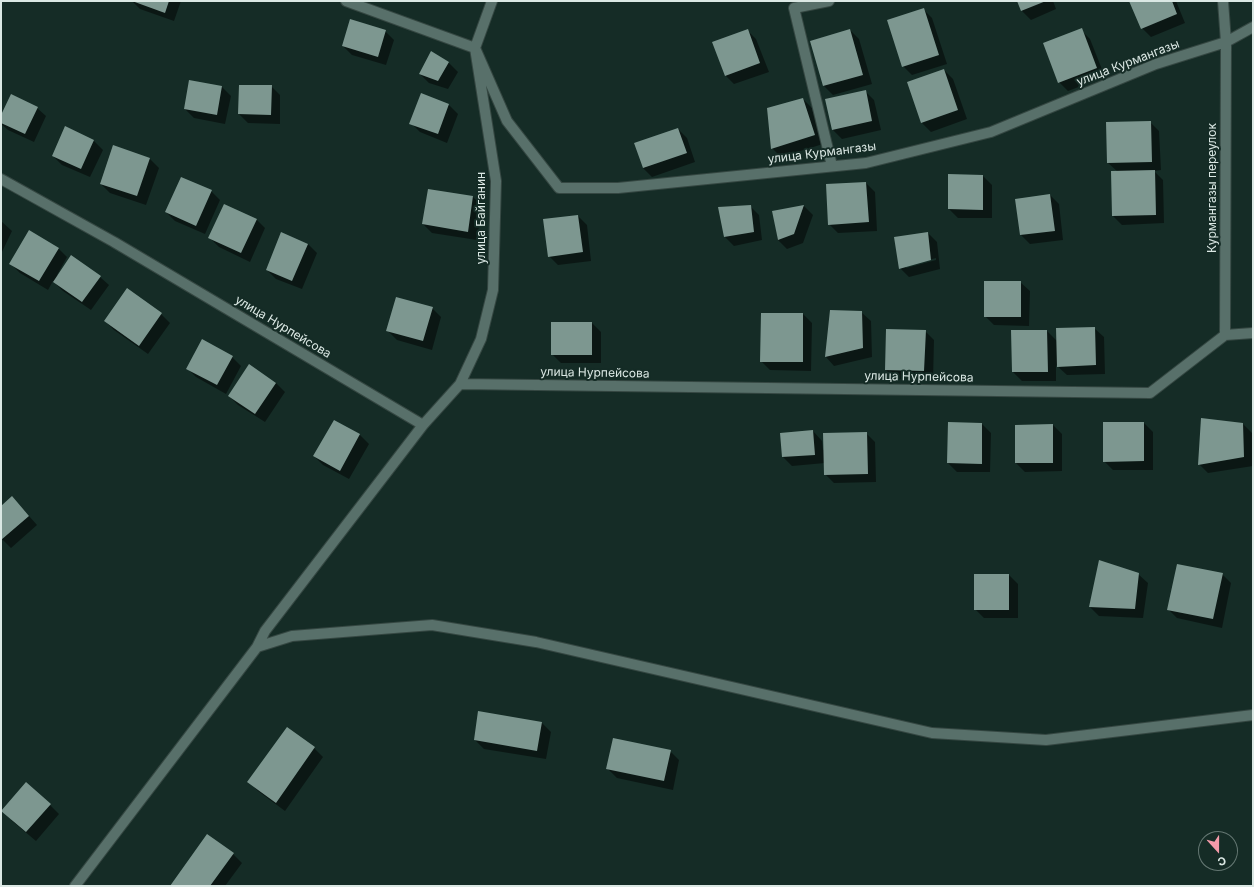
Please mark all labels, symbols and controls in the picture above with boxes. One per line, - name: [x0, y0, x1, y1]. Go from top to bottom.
- street label: улица Курмангазы: [1075, 37, 1181, 89]
- street label: Курмангазы переулок: [1205, 123, 1219, 253]
- street label: улица Курмангазы: [767, 139, 877, 167]
- street label: улица Байганин: [474, 172, 488, 264]
- street label: улица Нурпейсова: [232, 293, 334, 361]
- street label: улица Нурпейсова: [540, 365, 650, 381]
- street label: улица Нурпейсова: [864, 369, 974, 385]
- north arrow: [1198, 831, 1238, 871]
- text: С: [1216, 853, 1228, 869]

